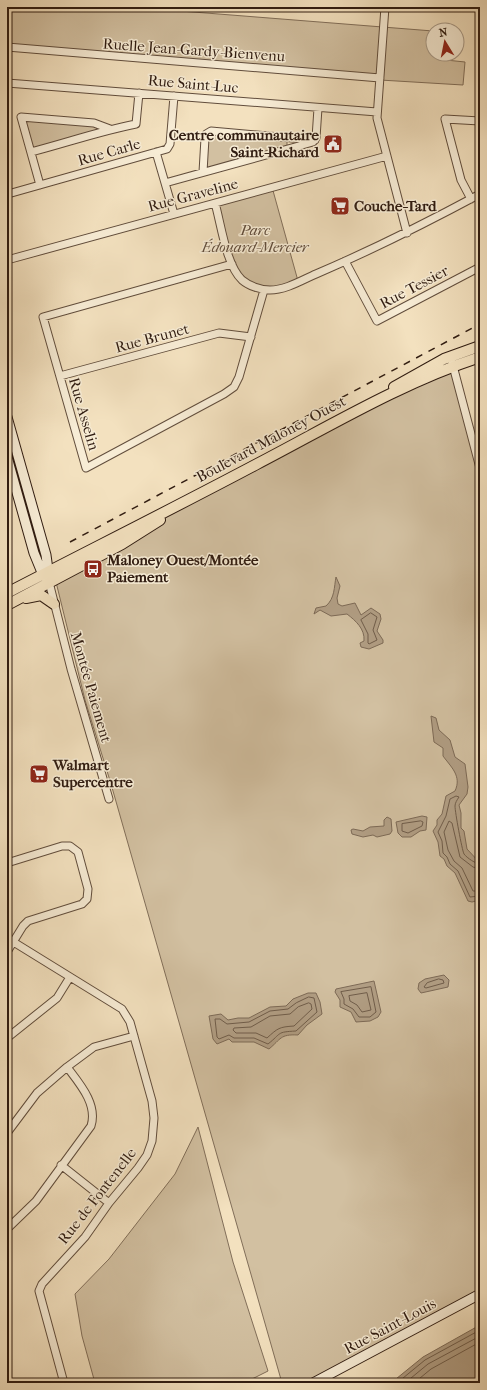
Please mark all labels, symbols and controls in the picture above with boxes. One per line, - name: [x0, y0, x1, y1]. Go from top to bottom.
- north arrow: [425, 22, 465, 62]
- text: N: [438, 25, 449, 40]
- street label: Ruelle Jean-Gardy-Bienvenu: [102, 35, 286, 65]
- street label: Rue Saint-Luc: [147, 71, 239, 97]
- place label: Centre communautaire Saint-Richard: [169, 126, 320, 161]
- public building icon: Centre communautaire Saint-Richard: [322, 133, 344, 155]
- street label: Rue Carle: [76, 134, 143, 170]
- street label: Rue Graveline: [146, 174, 241, 216]
- supermarket icon: Couche-Tard: [329, 195, 351, 217]
- place label: Couche-Tard: [354, 197, 437, 215]
- park label: Parc Édouard-Mercier: [201, 221, 310, 256]
- street label: Rue Tessier: [377, 261, 452, 313]
- street label: Rue Brunet: [113, 319, 192, 357]
- street label: Rue Asselin: [65, 375, 103, 453]
- street label: Boulevard Maloney Ouest: [193, 392, 349, 486]
- place label: Maloney Ouest/Montée Paiement: [106, 551, 259, 586]
- bus stop icon: Maloney Ouest/Montée Paiement: [82, 558, 104, 580]
- street label: Montée Paiement: [67, 630, 116, 745]
- place label: Walmart Supercentre: [52, 756, 133, 791]
- supermarket icon: Walmart Supercentre: [28, 763, 50, 785]
- street label: Rue de Fontenelle: [54, 1144, 140, 1248]
- street label: Rue Saint-Louis: [341, 1294, 440, 1358]

